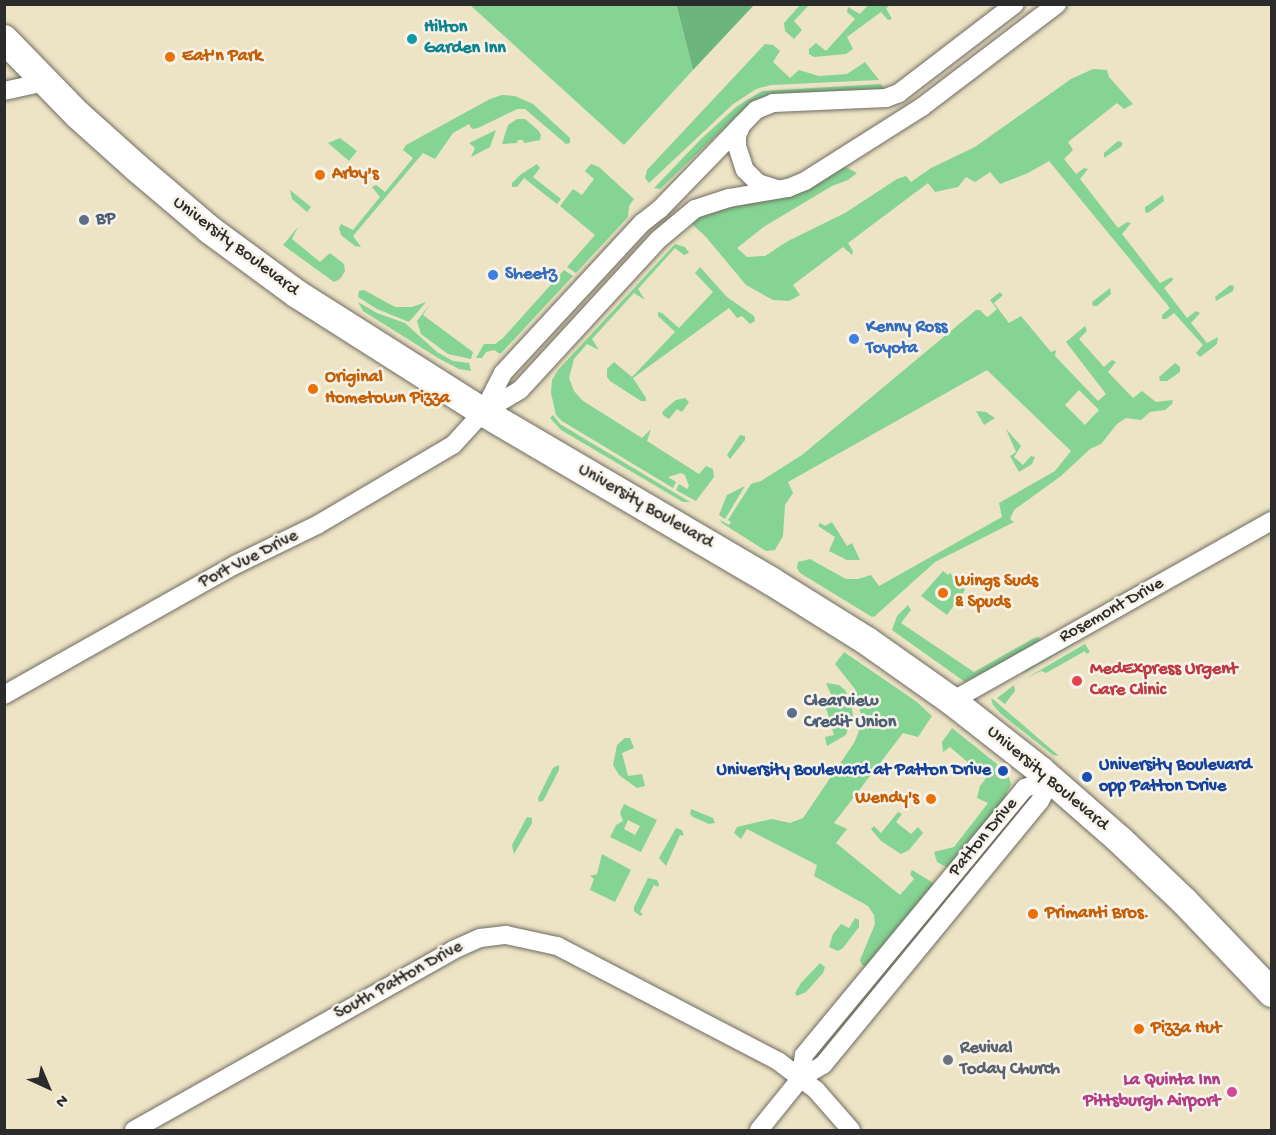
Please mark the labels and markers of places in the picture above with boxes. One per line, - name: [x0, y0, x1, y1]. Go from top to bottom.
- place label: Hilton Garden Inn: [424, 18, 506, 60]
- marker: Hilton Garden Inn: [405, 32, 419, 46]
- place label: Eat'n Park: [182, 46, 262, 68]
- marker: Eat'n Park: [163, 50, 177, 64]
- place label: Arby's: [332, 164, 379, 186]
- marker: Arby's: [313, 168, 327, 182]
- place label: BP: [96, 209, 115, 231]
- marker: BP: [77, 213, 91, 227]
- place label: Sheetz: [505, 264, 557, 286]
- marker: Sheetz: [486, 268, 500, 282]
- place label: Kenny Ross Toyota: [866, 318, 947, 360]
- marker: Kenny Ross Toyota: [847, 332, 861, 346]
- place label: Original Hometown Pizza: [325, 368, 450, 410]
- marker: Original Hometown Pizza: [306, 382, 320, 396]
- place label: Wings Suds & Spuds: [955, 572, 1038, 614]
- marker: Wings Suds & Spuds: [936, 586, 950, 600]
- place label: MedExpress Urgent Care Clinic: [1090, 660, 1237, 702]
- marker: MedExpress Urgent Care Clinic: [1068, 672, 1086, 690]
- place label: Clearview Credit Union: [804, 692, 896, 734]
- marker: Clearview Credit Union: [785, 706, 799, 720]
- place label: University Boulevard opp Patton Drive: [1099, 756, 1252, 798]
- place label: University Boulevard at Patton Drive: [717, 760, 991, 782]
- marker: University Boulevard at Patton Drive: [996, 764, 1010, 778]
- marker: University Boulevard opp Patton Drive: [1080, 770, 1094, 784]
- place label: Wendy's: [855, 788, 919, 810]
- marker: Wendy's: [924, 792, 938, 806]
- place label: Primanti Bros.: [1045, 903, 1149, 925]
- marker: Primanti Bros.: [1026, 907, 1040, 921]
- place label: Pizza Hut: [1151, 1018, 1221, 1040]
- marker: Pizza Hut: [1132, 1022, 1146, 1036]
- place label: Revival Today Church: [960, 1039, 1060, 1082]
- marker: Revival Today Church: [941, 1053, 955, 1067]
- place label: La Quinta Inn Pittsburgh Airport: [1084, 1071, 1220, 1114]
- marker: La Quinta Inn Pittsburgh Airport: [1225, 1085, 1239, 1099]

